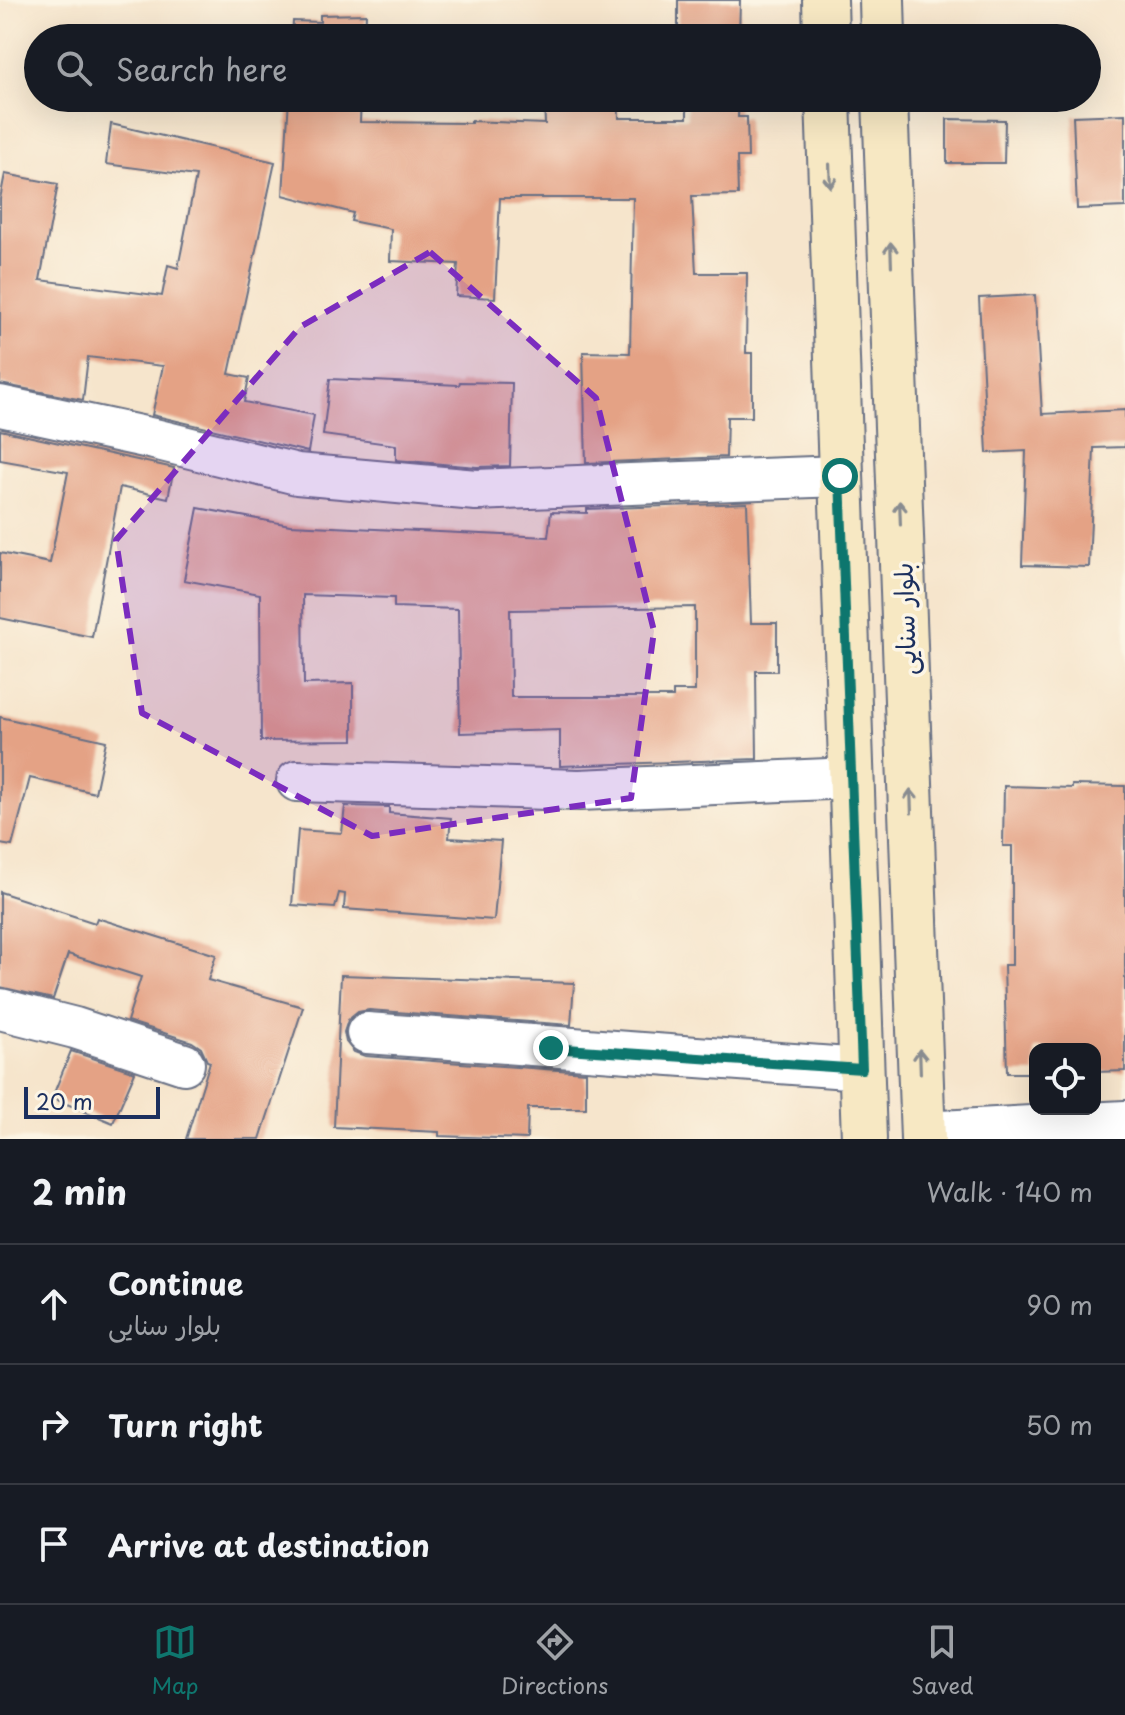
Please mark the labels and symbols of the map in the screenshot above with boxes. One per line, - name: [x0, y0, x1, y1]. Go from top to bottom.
- one-way arrow: [823, 162, 838, 189]
- one-way arrow: [883, 241, 898, 268]
- route start: [822, 458, 858, 494]
- one-way arrow: [893, 500, 908, 527]
- street label: بلوار سنایی: [883, 562, 925, 676]
- one-way arrow: [903, 788, 918, 815]
- route end: [533, 1030, 569, 1066]
- one-way arrow: [912, 1048, 927, 1075]
- scale bar: [24, 1083, 160, 1119]

